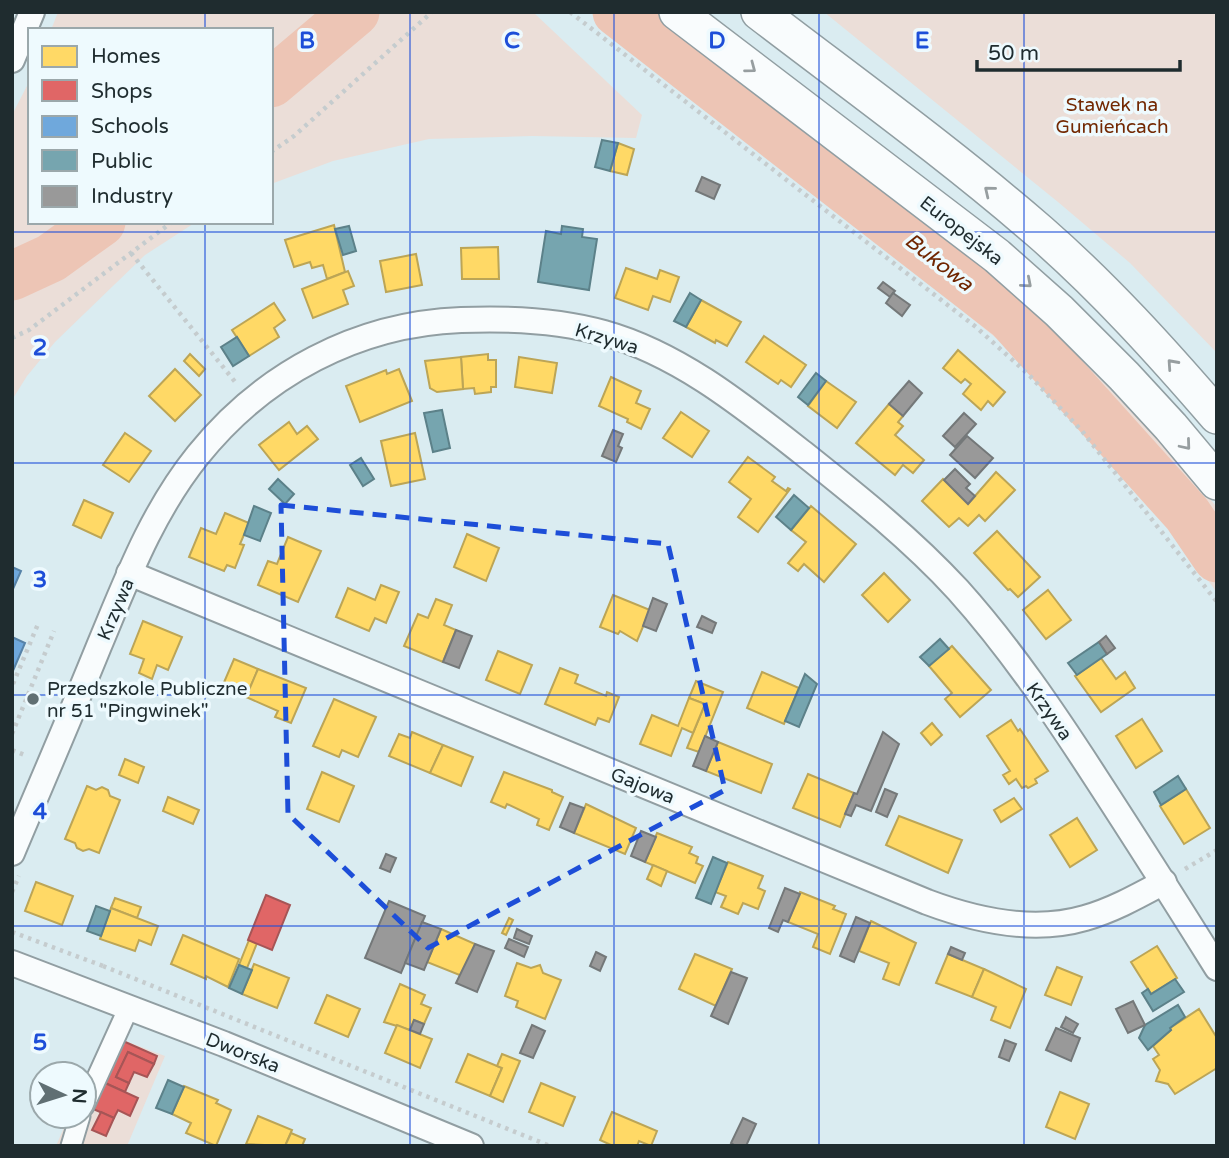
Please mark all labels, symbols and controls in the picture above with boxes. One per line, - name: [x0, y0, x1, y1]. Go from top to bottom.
- text: B: [299, 27, 315, 55]
- text: C: [504, 27, 520, 55]
- text: D: [708, 27, 726, 55]
- text: E: [915, 27, 929, 55]
- legend: [28, 28, 273, 224]
- scale bar: [977, 28, 1180, 72]
- text: 50 m: [988, 41, 1039, 66]
- text: Homes: [91, 44, 161, 69]
- one-way arrow: [743, 60, 755, 73]
- text: Shops: [91, 79, 153, 104]
- park label: Stawek na Gumieńcach: [1056, 94, 1168, 138]
- text: Schools: [91, 114, 169, 139]
- text: Public: [91, 149, 153, 174]
- text: Industry: [91, 184, 173, 209]
- one-way arrow: [985, 187, 997, 200]
- street label: Europejska: [915, 191, 1007, 270]
- water label: Bukowa: [900, 228, 979, 297]
- one-way arrow: [1019, 275, 1032, 287]
- street label: Krzywa: [572, 319, 641, 359]
- text: 2: [33, 334, 47, 362]
- one-way arrow: [1168, 359, 1180, 372]
- one-way arrow: [1178, 437, 1190, 450]
- text: 3: [33, 566, 47, 594]
- street label: Krzywa: [93, 575, 139, 644]
- place label: Przedszkole Publiczne nr 51 "Pingwinek": [47, 678, 247, 722]
- street label: Krzywa: [1021, 679, 1077, 745]
- marker: Przedszkole Publiczne nr 51 "Pingwinek": [25, 691, 41, 707]
- street label: Gajowa: [607, 763, 678, 809]
- text: 4: [33, 798, 48, 826]
- street label: Dworska: [202, 1028, 283, 1078]
- text: 5: [33, 1029, 47, 1057]
- north arrow: [28, 1060, 98, 1130]
- text: N: [67, 1088, 90, 1104]

